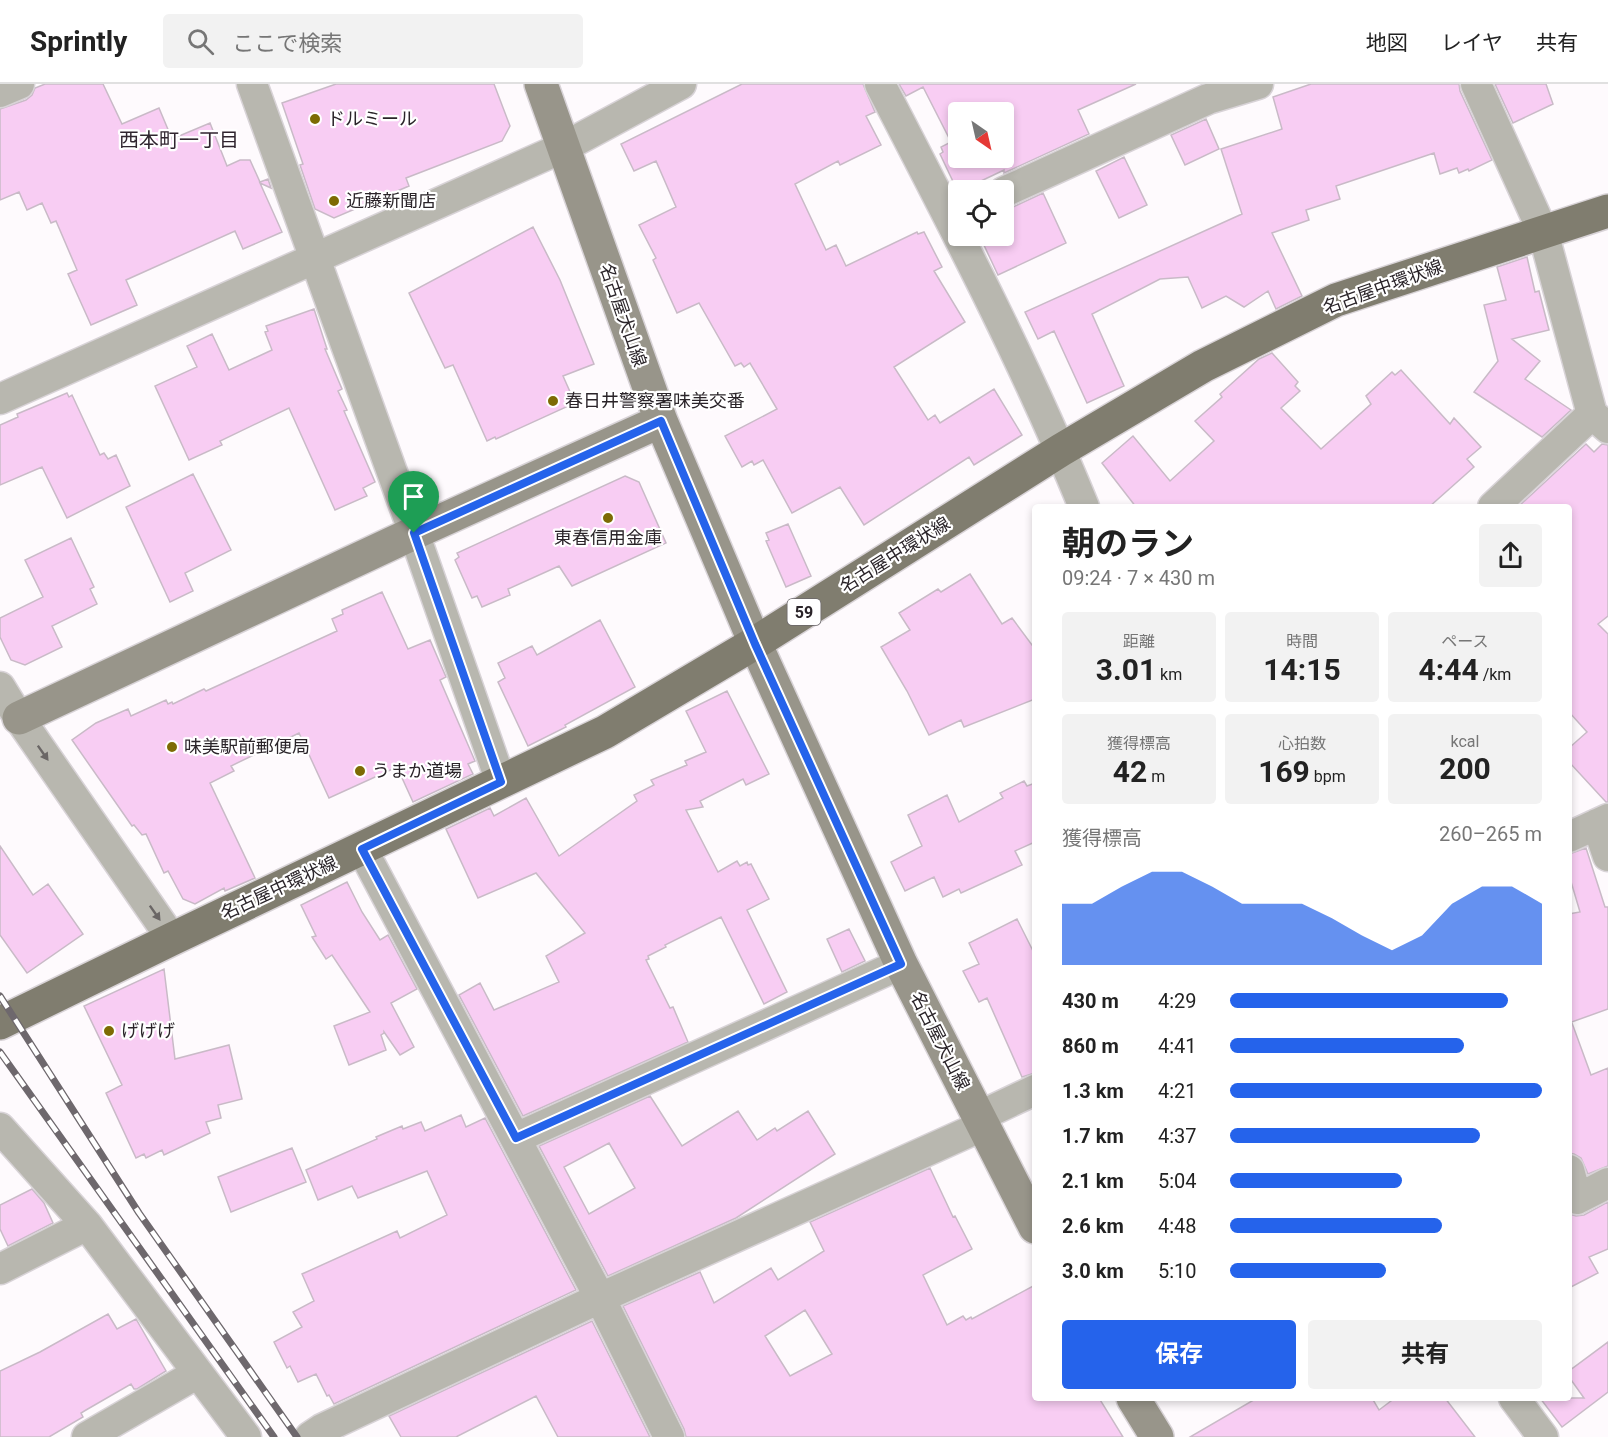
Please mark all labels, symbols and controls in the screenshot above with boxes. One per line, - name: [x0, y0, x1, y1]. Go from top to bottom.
- search box: [163, 14, 583, 68]
- text: Sprintly: [30, 25, 127, 58]
- icon: search: [184, 25, 217, 58]
- text: ここで検索: [232, 31, 342, 56]
- text: 地図: [1366, 31, 1408, 55]
- text: レイヤ: [1441, 31, 1503, 55]
- text: 共有: [1536, 31, 1578, 55]
- north arrow: [948, 102, 1014, 168]
- map controls: [948, 102, 1014, 246]
- place label: ドルミール: [327, 108, 417, 129]
- marker: ドルミール: [308, 112, 322, 126]
- district label: 西本町一丁目: [119, 128, 239, 152]
- button: locate: [948, 180, 1014, 246]
- place label: 近藤新聞店: [346, 190, 436, 211]
- marker: 近藤新聞店: [327, 194, 341, 208]
- street label: 名古屋中環状線: [1320, 255, 1446, 318]
- street label: 名古屋犬山線: [596, 260, 651, 369]
- place label: 春日井警察署味美交番: [565, 390, 745, 411]
- marker: 春日井警察署味美交番: [546, 394, 560, 408]
- pin: [388, 471, 439, 533]
- icon: arrive: [397, 480, 430, 513]
- marker: 東春信用金庫: [601, 511, 615, 525]
- street label: 名古屋中環状線: [836, 512, 954, 597]
- text: 朝のラン: [1062, 524, 1194, 563]
- button: share: [1479, 524, 1542, 587]
- place label: 東春信用金庫: [554, 527, 662, 548]
- text: 09:24 · 7 × 430 m: [1062, 566, 1215, 590]
- road number: 59: [788, 599, 820, 625]
- text: 距離: [1123, 632, 1155, 651]
- text: 時間: [1286, 632, 1318, 651]
- text: ペース: [1441, 632, 1489, 651]
- text: 3.01: [1096, 652, 1156, 687]
- text: 14:15: [1263, 652, 1341, 687]
- text: 4:44: [1419, 652, 1479, 687]
- text: km: [1156, 665, 1182, 684]
- text: /km: [1479, 665, 1511, 684]
- text: kcal: [1451, 732, 1479, 751]
- text: 獲得標高: [1107, 734, 1171, 753]
- text: 心拍数: [1278, 734, 1326, 753]
- place label: 味美駅前郵便局: [184, 736, 310, 757]
- marker: 味美駅前郵便局: [165, 740, 179, 754]
- one-way arrow: [38, 745, 49, 761]
- text: 200: [1439, 751, 1491, 786]
- text: 42: [1113, 754, 1147, 789]
- text: 169: [1258, 754, 1310, 789]
- place label: うまか道場: [372, 760, 462, 781]
- marker: うまか道場: [353, 764, 367, 778]
- text: m: [1147, 767, 1165, 786]
- text: bpm: [1310, 767, 1346, 786]
- text: 260–265 m: [1439, 822, 1542, 846]
- text: 獲得標高: [1062, 826, 1142, 850]
- street label: 名古屋中環状線: [217, 851, 340, 924]
- one-way arrow: [149, 905, 161, 921]
- street label: 名古屋犬山線: [907, 988, 974, 1094]
- text: 430 m: [1062, 989, 1119, 1013]
- text: 4:29: [1158, 989, 1197, 1013]
- place label: げげげ: [121, 1020, 175, 1041]
- marker: げげげ: [102, 1024, 116, 1038]
- text: 860 m: [1062, 1034, 1119, 1058]
- text: 4:41: [1158, 1034, 1197, 1058]
- text: 1.3 km: [1062, 1079, 1124, 1103]
- text: 4:21: [1158, 1079, 1197, 1103]
- text: 1.7 km: [1062, 1124, 1124, 1148]
- text: 4:37: [1158, 1124, 1197, 1148]
- text: 2.1 km: [1062, 1169, 1124, 1193]
- text: 5:04: [1158, 1169, 1197, 1193]
- text: 2.6 km: [1062, 1214, 1124, 1238]
- text: 4:48: [1158, 1214, 1197, 1238]
- text: 3.0 km: [1062, 1259, 1124, 1283]
- text: 5:10: [1158, 1259, 1197, 1283]
- button: 保存: [1062, 1320, 1296, 1389]
- button: 共有: [1308, 1320, 1542, 1389]

